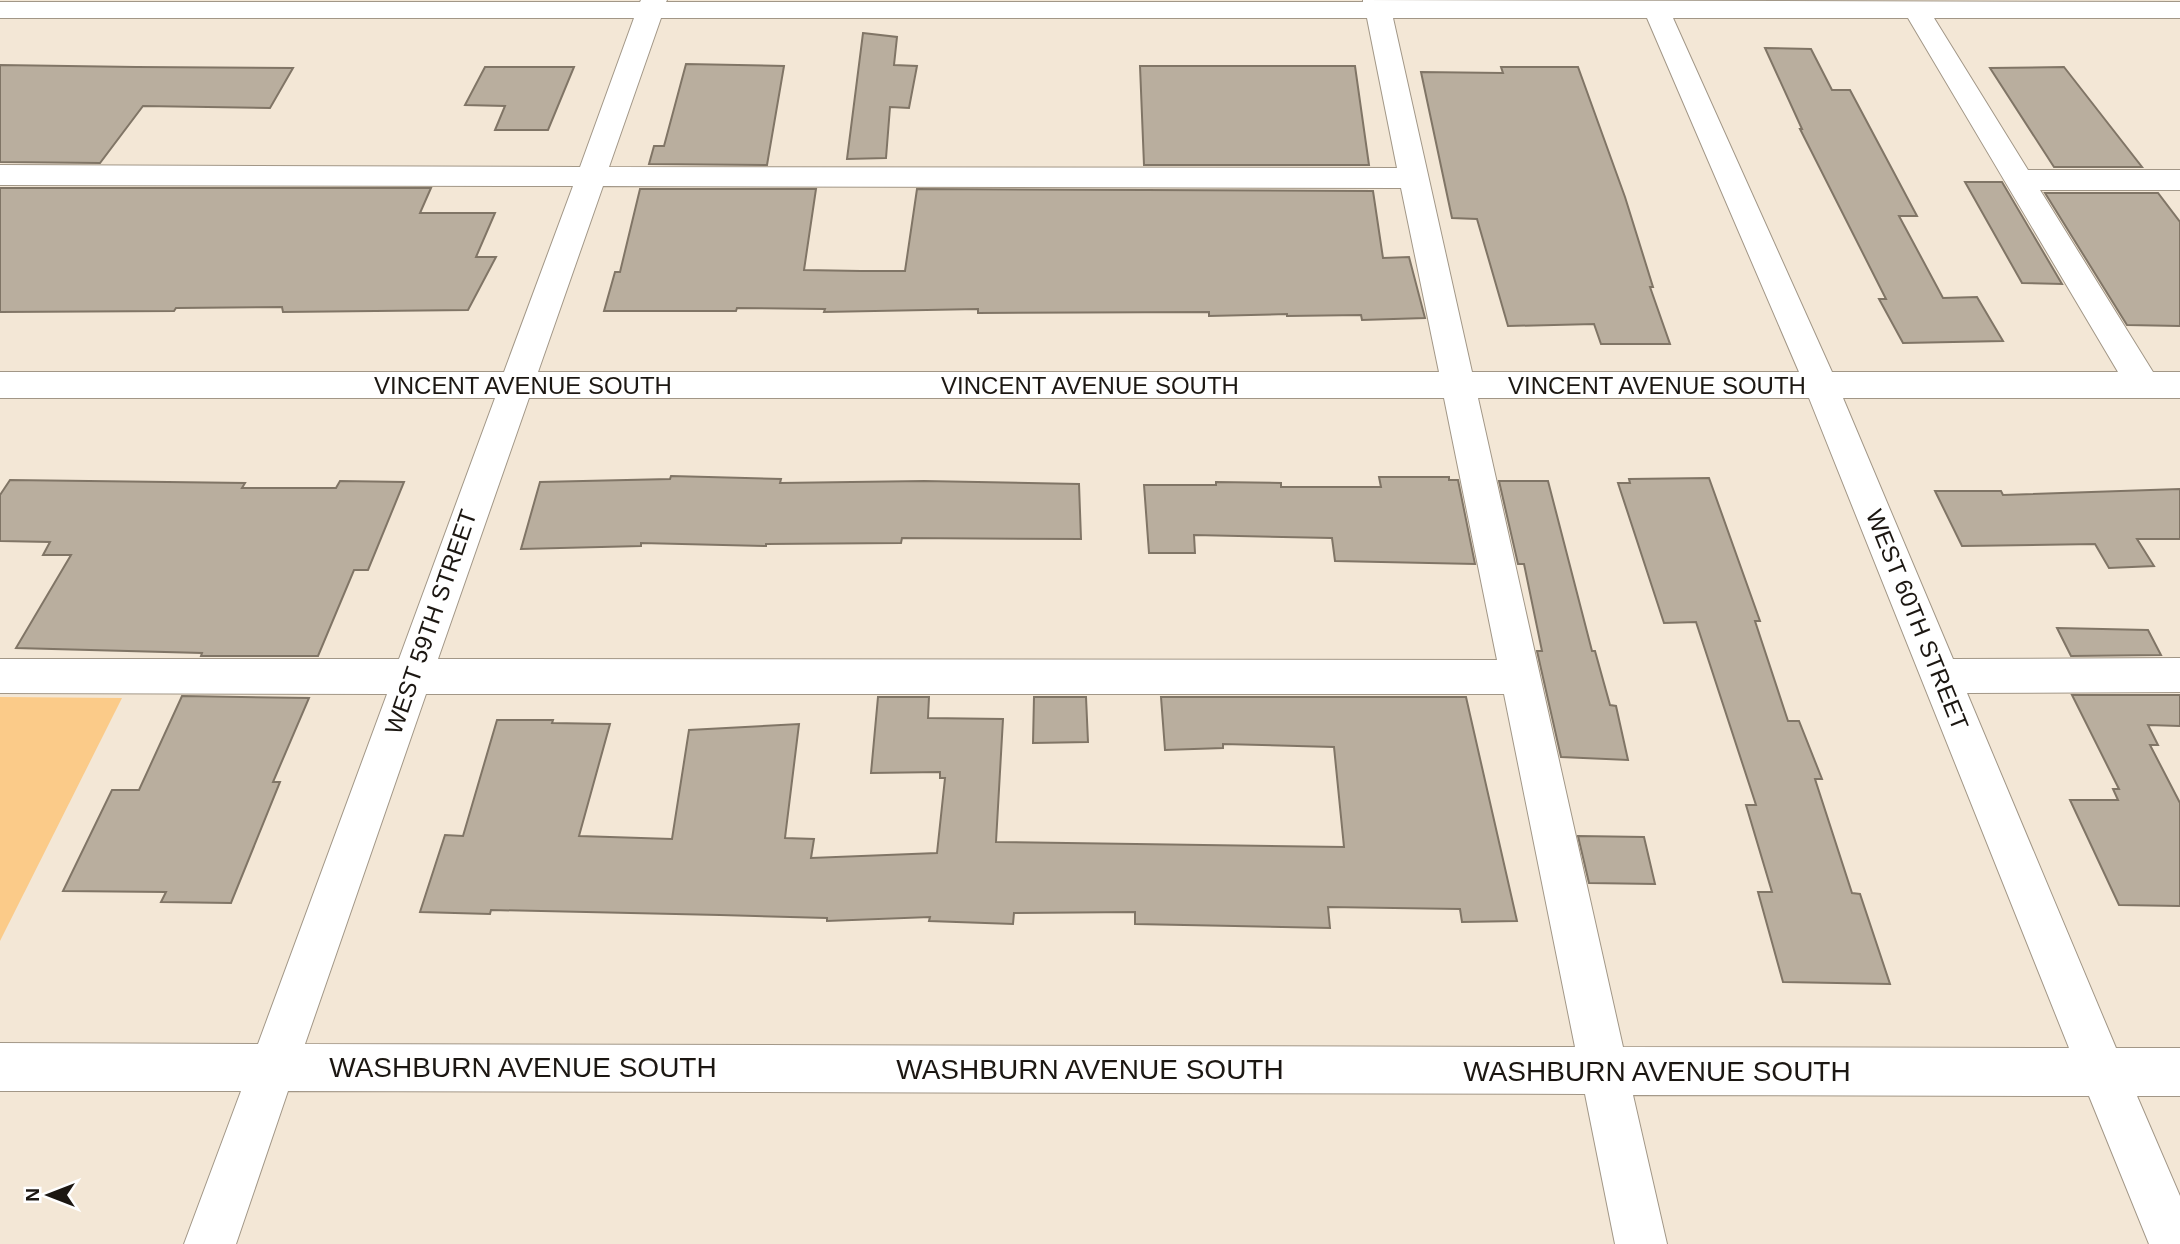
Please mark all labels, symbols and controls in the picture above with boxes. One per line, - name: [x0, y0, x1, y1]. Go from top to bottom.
- street label: VINCENT AVENUE SOUTH: [374, 372, 672, 399]
- street label: VINCENT AVENUE SOUTH: [941, 372, 1239, 399]
- street label: VINCENT AVENUE SOUTH: [1508, 372, 1806, 399]
- street label: WEST 59TH STREET: [379, 506, 482, 738]
- street label: WEST 60TH STREET: [1861, 506, 1974, 734]
- street label: WASHBURN AVENUE SOUTH: [329, 1052, 717, 1083]
- street label: WASHBURN AVENUE SOUTH: [896, 1054, 1284, 1085]
- street label: WASHBURN AVENUE SOUTH: [1463, 1056, 1851, 1087]
- north arrow: [14, 1160, 84, 1230]
- text: N: [22, 1188, 43, 1202]

